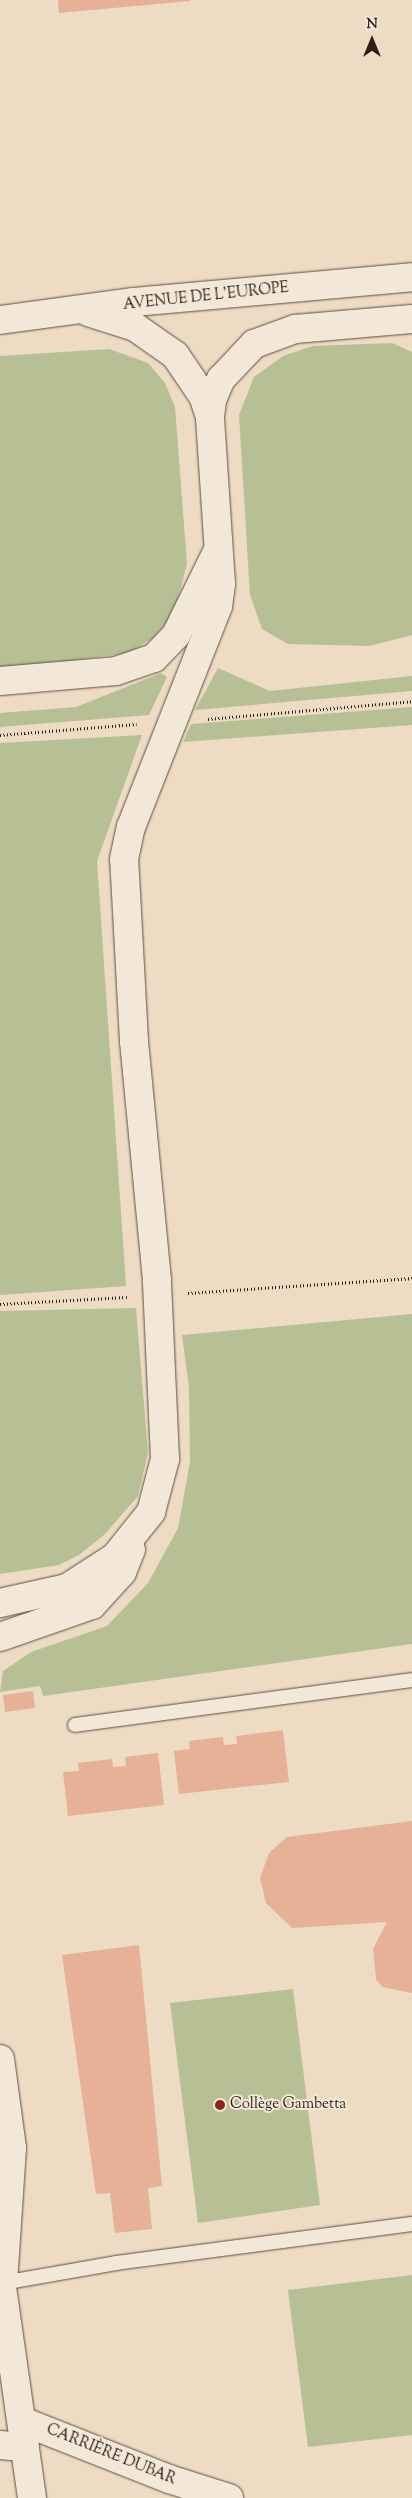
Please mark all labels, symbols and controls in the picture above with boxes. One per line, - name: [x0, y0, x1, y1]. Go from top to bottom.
- north arrow: [347, 15, 397, 65]
- text: N: [366, 15, 378, 35]
- street label: AVENUE DE L'EUROPE: [122, 279, 290, 315]
- place label: Collège Gambetta: [230, 2096, 346, 2114]
- marker: Collège Gambetta: [214, 2099, 226, 2111]
- street label: CARRIÈRE DUBAR: [44, 2421, 178, 2489]

